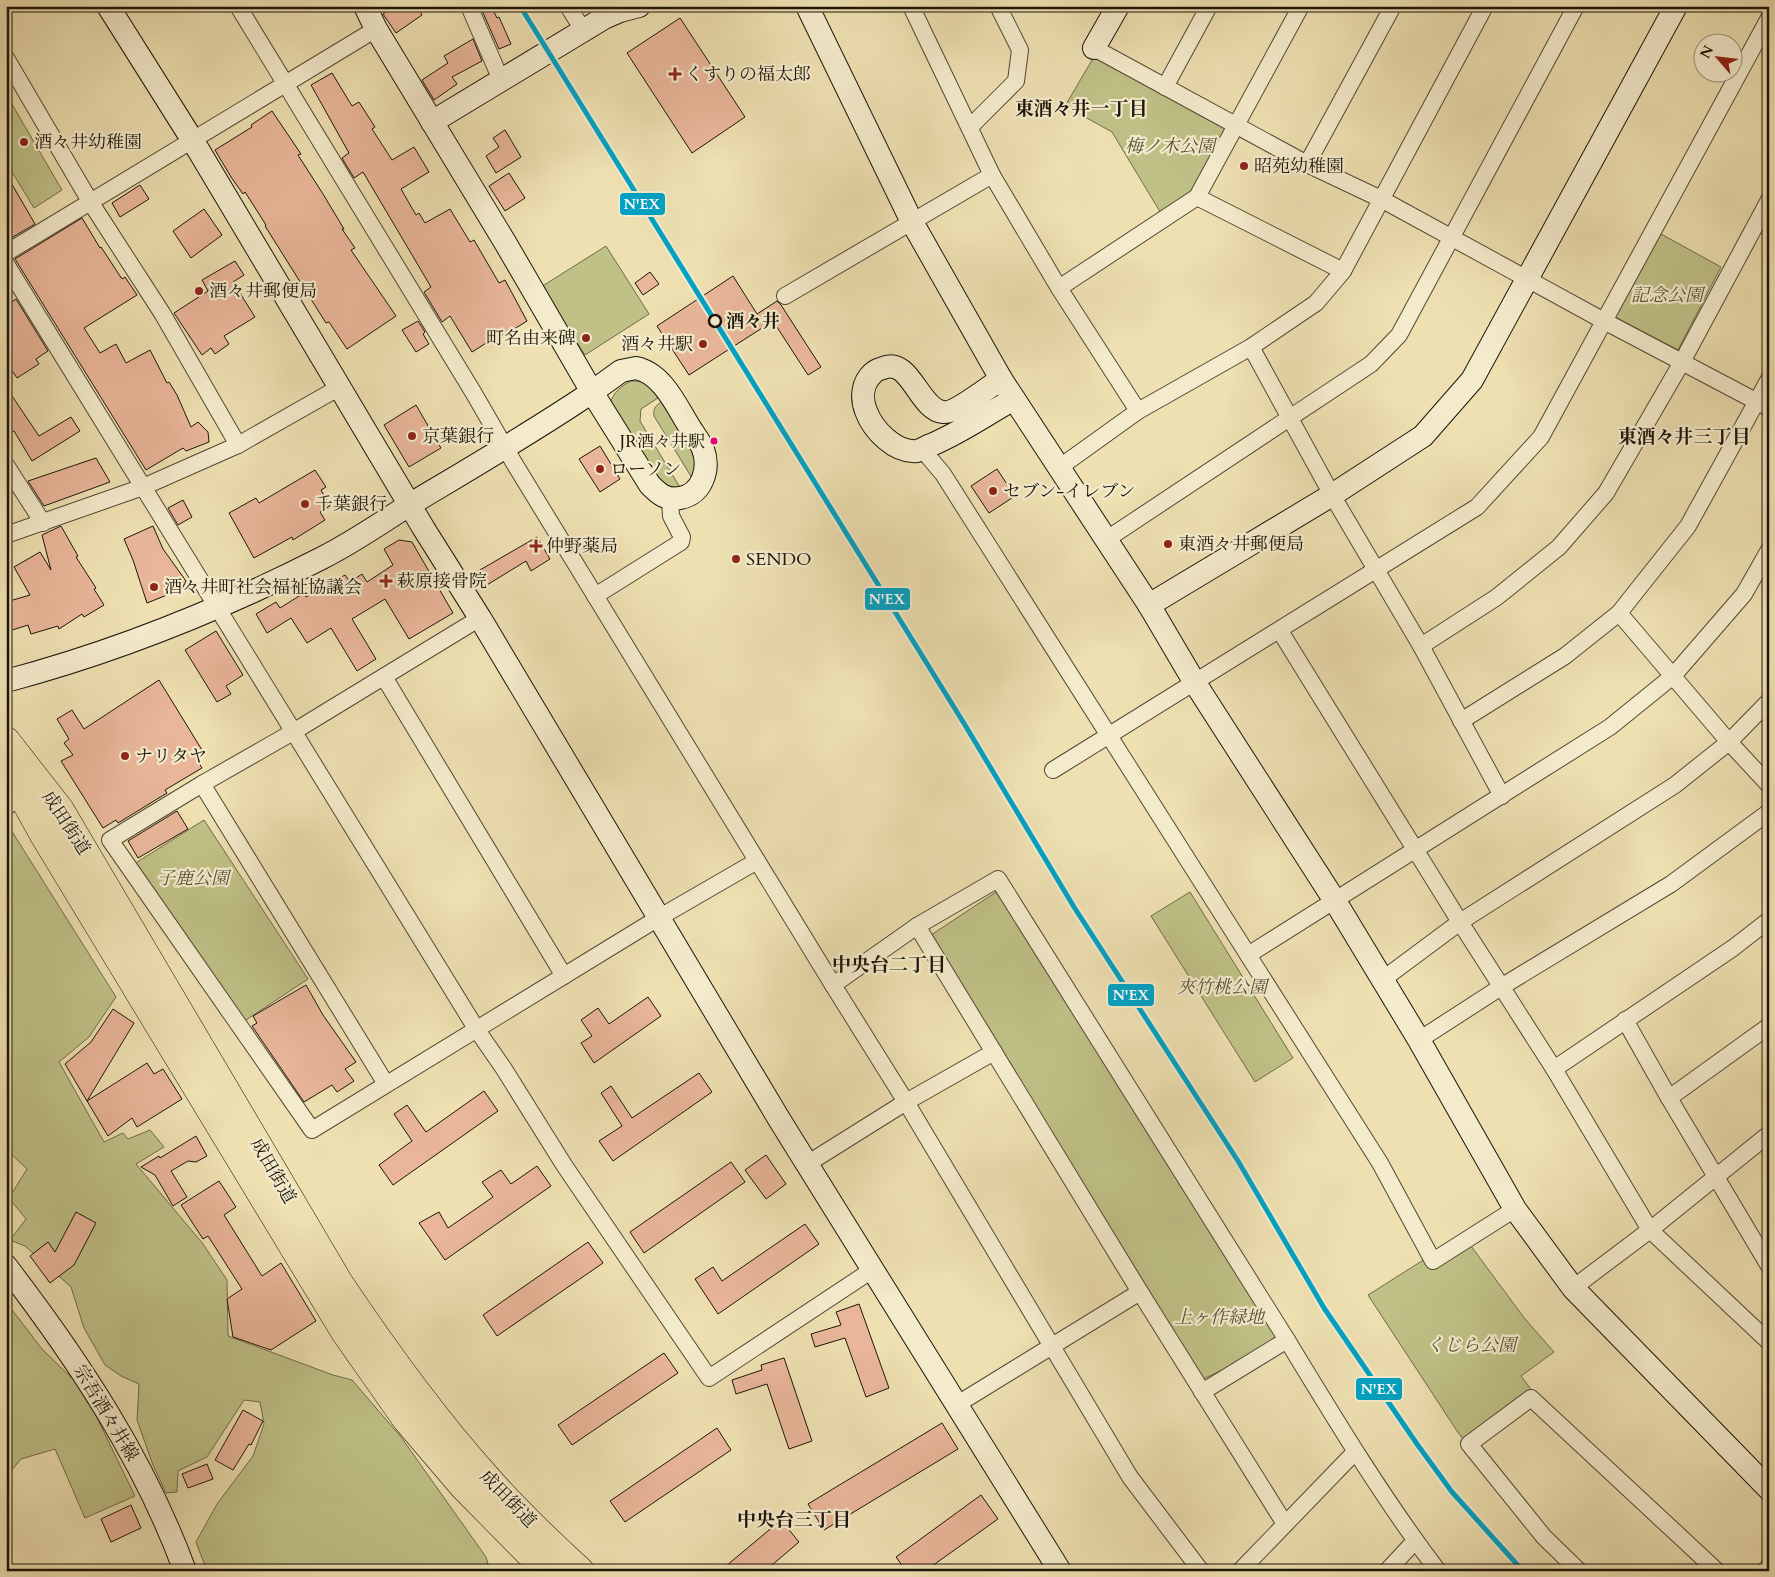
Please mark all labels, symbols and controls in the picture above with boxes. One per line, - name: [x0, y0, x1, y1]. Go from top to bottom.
- north arrow: [1692, 32, 1742, 82]
- text: N: [1696, 42, 1718, 62]
- place label: くすりの福太郎: [685, 62, 811, 87]
- marker: くすりの福太郎: [669, 68, 681, 80]
- district label: 東酒々井一丁目: [1014, 96, 1148, 122]
- place label: 酒々井幼稚園: [34, 130, 142, 155]
- park label: 梅ノ木公園: [1125, 134, 1218, 159]
- marker: 酒々井幼稚園: [18, 136, 30, 148]
- place label: 昭苑幼稚園: [1254, 154, 1344, 179]
- marker: 昭苑幼稚園: [1238, 160, 1250, 172]
- line badge: N'EX: [619, 192, 666, 216]
- text: N'EX: [624, 195, 660, 214]
- place label: 酒々井郵便局: [209, 279, 317, 304]
- park label: 記念公園: [1631, 283, 1706, 308]
- marker: 酒々井郵便局: [193, 285, 205, 297]
- place label: 酒々井: [726, 309, 780, 334]
- marker: 酒々井: [708, 314, 722, 328]
- place label: 町名由来碑: [486, 326, 576, 351]
- marker: 町名由来碑: [580, 332, 592, 344]
- place label: 酒々井駅: [621, 332, 693, 357]
- marker: 酒々井駅: [697, 338, 709, 350]
- place label: 京葉銀行: [422, 424, 494, 449]
- district label: 東酒々井三丁目: [1617, 424, 1751, 450]
- marker: 京葉銀行: [406, 430, 418, 442]
- place label: JR酒々井駅: [616, 430, 705, 453]
- marker: JR酒々井駅: [709, 436, 719, 446]
- place label: ローソン: [610, 457, 681, 482]
- marker: ローソン: [594, 463, 606, 475]
- place label: セブン-イレブン: [1003, 479, 1136, 504]
- marker: セブン-イレブン: [987, 485, 999, 497]
- place label: 千葉銀行: [315, 492, 387, 517]
- marker: 千葉銀行: [299, 498, 311, 510]
- place label: 東酒々井郵便局: [1178, 532, 1304, 557]
- place label: 仲野薬局: [546, 534, 618, 559]
- marker: 東酒々井郵便局: [1162, 538, 1174, 550]
- marker: 仲野薬局: [530, 540, 542, 552]
- place label: SENDO: [746, 547, 812, 572]
- marker: SENDO: [730, 553, 742, 565]
- place label: 萩原接骨院: [397, 569, 487, 594]
- marker: 萩原接骨院: [379, 574, 393, 588]
- place label: 酒々井町社会福祉協議会: [164, 575, 362, 600]
- marker: 酒々井町社会福祉協議会: [148, 581, 160, 593]
- line badge: N'EX: [864, 587, 911, 611]
- text: N'EX: [869, 590, 905, 609]
- place label: ナリタヤ: [135, 744, 207, 769]
- marker: ナリタヤ: [119, 750, 131, 762]
- street label: 成田街道: [36, 786, 96, 860]
- park label: 子鹿公園: [157, 866, 232, 891]
- district label: 中央台二丁目: [832, 952, 946, 978]
- park label: 夾竹桃公園: [1177, 975, 1270, 1000]
- line badge: N'EX: [1107, 983, 1155, 1007]
- text: N'EX: [1113, 986, 1149, 1005]
- street label: 成田街道: [244, 1134, 302, 1208]
- park label: 上ヶ作緑地: [1174, 1305, 1266, 1330]
- park label: くじら公園: [1426, 1333, 1519, 1358]
- street label: 宗吾酒々井線: [67, 1360, 145, 1466]
- line badge: N'EX: [1355, 1377, 1403, 1401]
- text: N'EX: [1361, 1380, 1397, 1399]
- street label: 成田街道: [474, 1464, 542, 1534]
- district label: 中央台三丁目: [737, 1507, 851, 1533]

